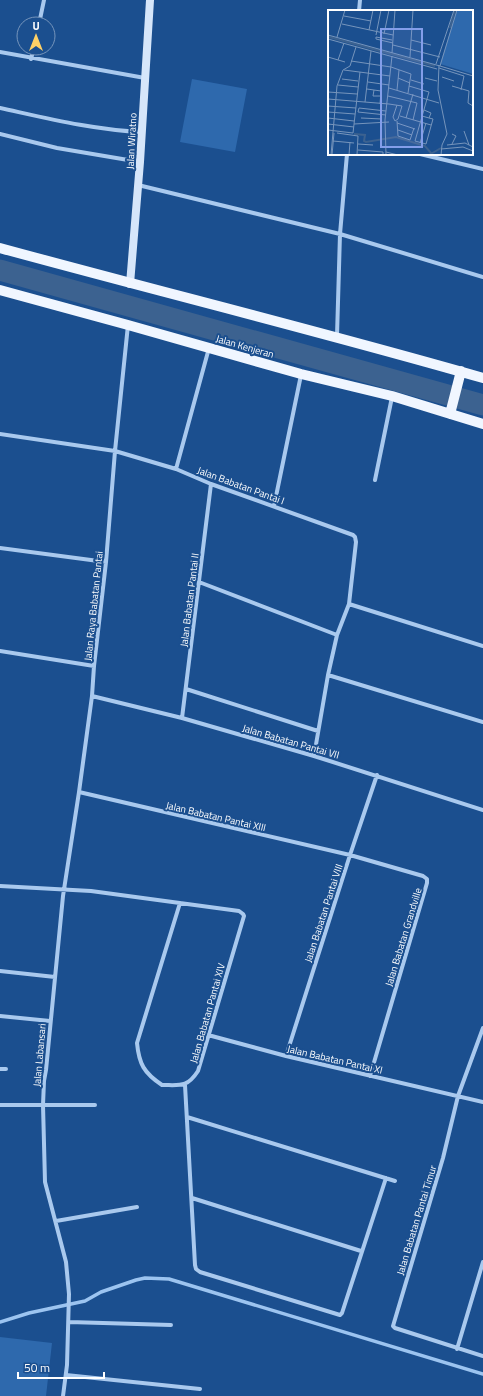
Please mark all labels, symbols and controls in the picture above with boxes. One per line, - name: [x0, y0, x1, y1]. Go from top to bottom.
- inset map: [328, 10, 473, 155]
- north arrow: [16, 16, 56, 56]
- text: U: [32, 18, 40, 34]
- street label: Jalan Wiratno: [123, 112, 140, 170]
- street label: Jalan Kenjeran: [214, 331, 276, 362]
- street label: Jalan Babatan Pantai I: [195, 463, 287, 508]
- street label: Jalan Raya Babatan Pantai: [80, 550, 107, 662]
- street label: Jalan Babatan Pantai II: [176, 552, 203, 648]
- street label: Jalan Babatan Pantai VII: [241, 720, 341, 762]
- street label: Jalan Babatan Pantai XIII: [164, 798, 267, 835]
- street label: Jalan Babatan Pantai VIII: [300, 862, 346, 964]
- street label: Jalan Babatan Grandville: [381, 886, 426, 988]
- street label: Jalan Babatan Pantai XIV: [186, 961, 229, 1065]
- street label: Jalan Labansari: [29, 1023, 50, 1087]
- street label: Jalan Babatan Pantai XI: [286, 1041, 384, 1078]
- street label: Jalan Babatan Pantai Timur: [393, 1163, 440, 1277]
- scale bar: [18, 1354, 104, 1380]
- text: 50 m: [24, 1358, 50, 1377]

